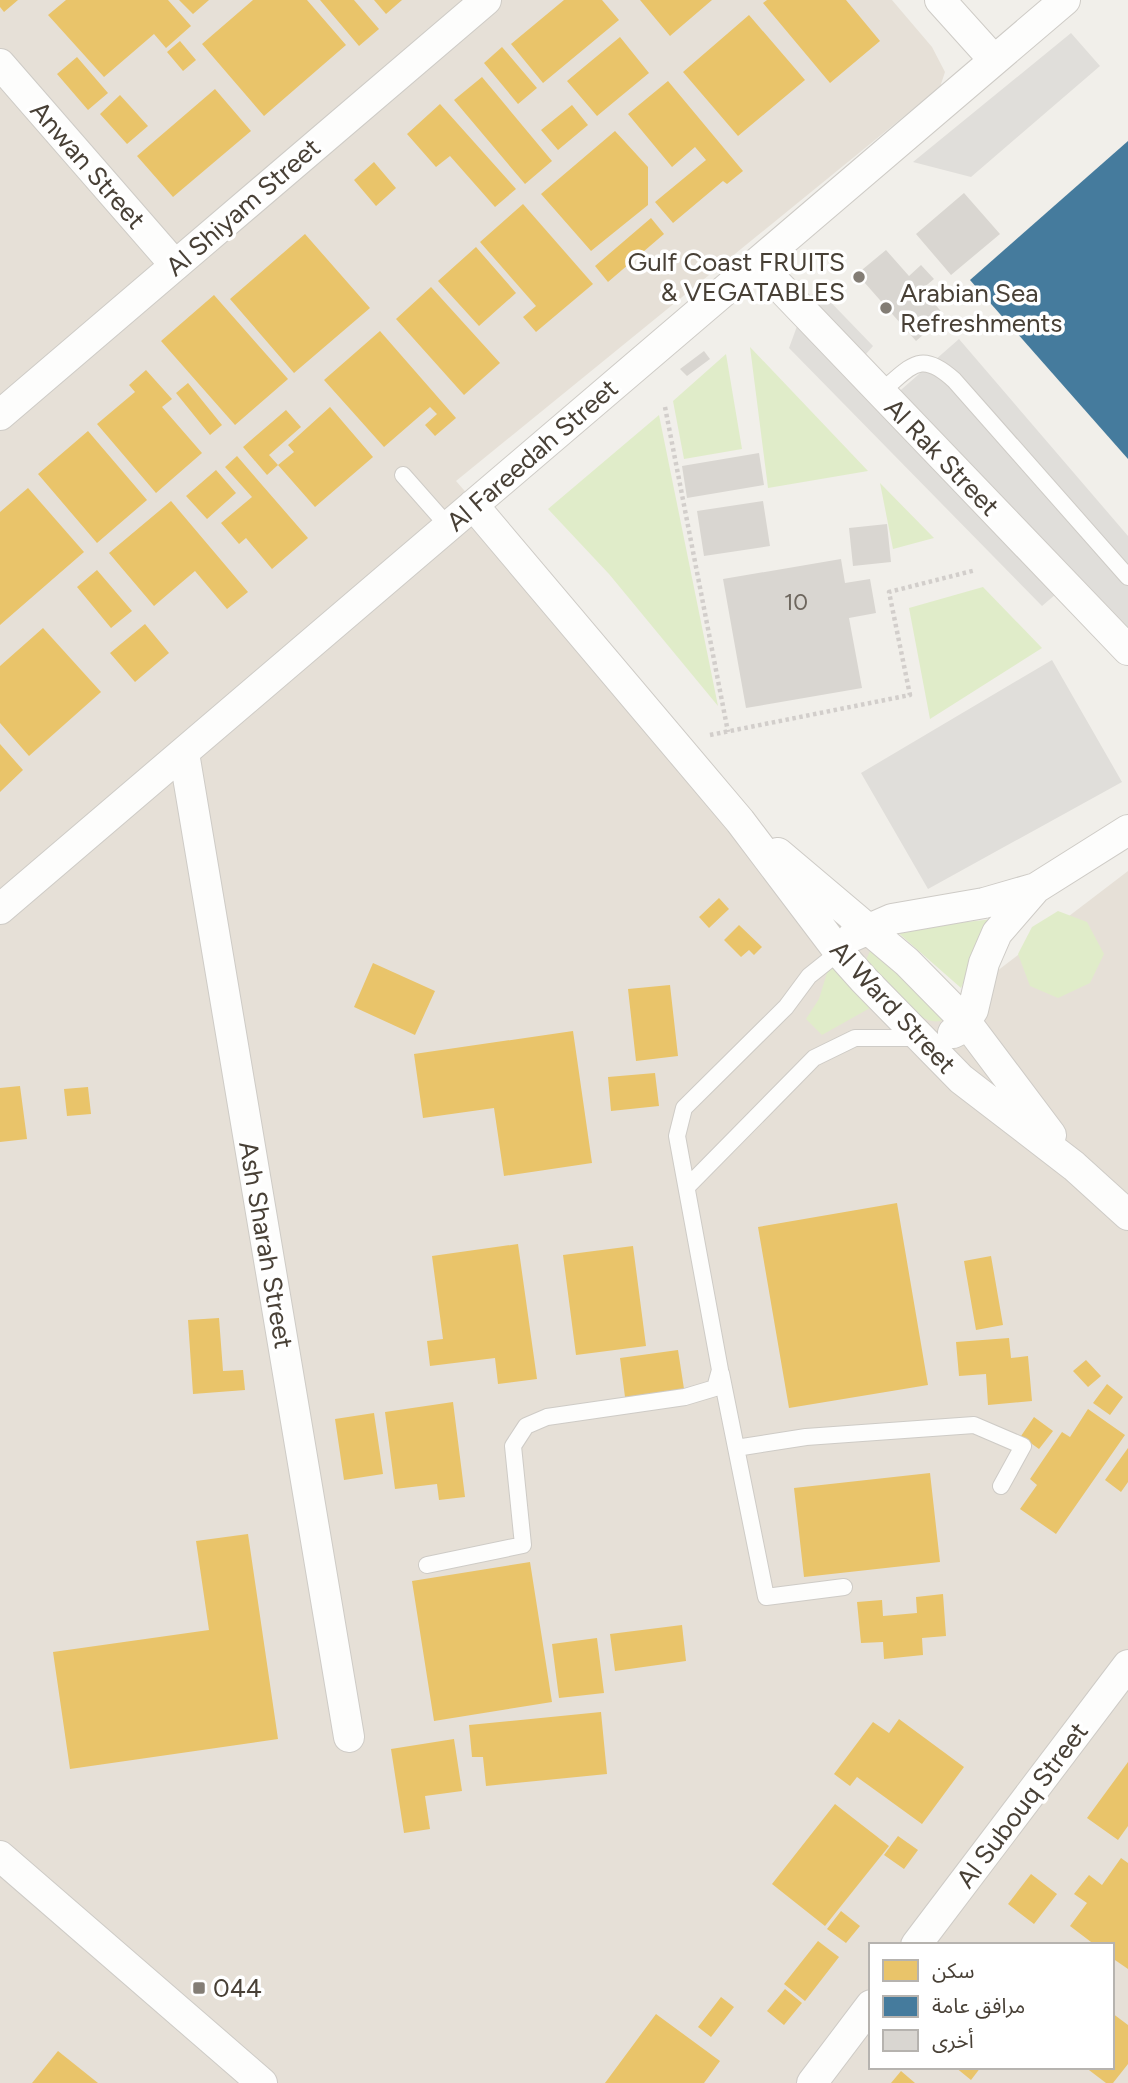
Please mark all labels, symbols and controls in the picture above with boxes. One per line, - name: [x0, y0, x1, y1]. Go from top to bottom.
- street label: Anwan Street: [24, 95, 152, 236]
- street label: Al Shiyam Street: [159, 131, 327, 283]
- place label: Gulf Coast FRUITS & VEGATABLES: [627, 246, 845, 308]
- marker: Gulf Coast FRUITS & VEGATABLES: [851, 269, 867, 285]
- place label: Arabian Sea Refreshments: [900, 277, 1062, 339]
- marker: Arabian Sea Refreshments: [878, 300, 894, 316]
- street label: Al Fareedah Street: [440, 372, 624, 538]
- street label: Al Rak Street: [878, 392, 1006, 523]
- house number: 10: [784, 588, 808, 616]
- street label: Al Ward Street: [823, 934, 963, 1080]
- street label: Ash Sharah Street: [232, 1139, 300, 1351]
- street label: Al Subouq Street: [949, 1716, 1095, 1894]
- legend: [869, 1943, 1114, 2069]
- text: سكن: [932, 1958, 974, 1983]
- place label: 044: [213, 1972, 262, 2004]
- marker: 044: [191, 1980, 207, 1996]
- text: مرافق عامة: [932, 1993, 1025, 2019]
- text: أخرى: [932, 2028, 974, 2053]

